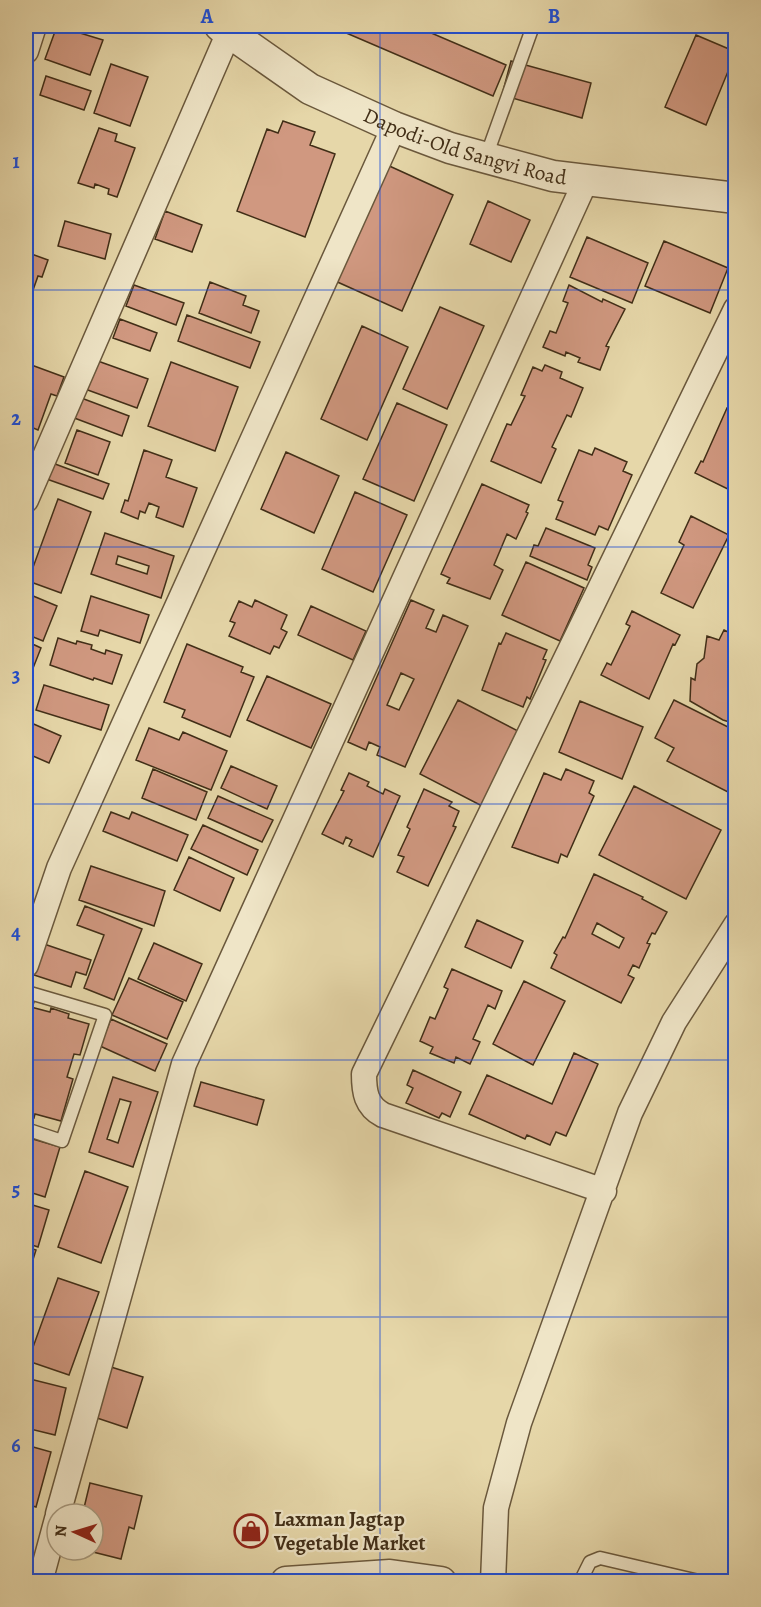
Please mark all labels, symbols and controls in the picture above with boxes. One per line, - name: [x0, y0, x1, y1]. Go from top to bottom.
- text: A: [200, 3, 214, 30]
- text: B: [548, 3, 560, 30]
- street label: Dapodi-Old Sangvi Road: [359, 101, 569, 192]
- text: 1: [12, 148, 20, 175]
- text: 2: [11, 405, 21, 432]
- text: 3: [12, 662, 20, 689]
- text: 4: [11, 919, 21, 946]
- text: 5: [12, 1176, 20, 1203]
- text: 6: [11, 1432, 21, 1459]
- north arrow: [45, 1502, 105, 1562]
- place label: Laxman Jagtap Vegetable Market: [273, 1505, 425, 1557]
- shop icon: Laxman Jagtap Vegetable Market: [233, 1513, 269, 1549]
- text: N: [50, 1524, 72, 1538]

